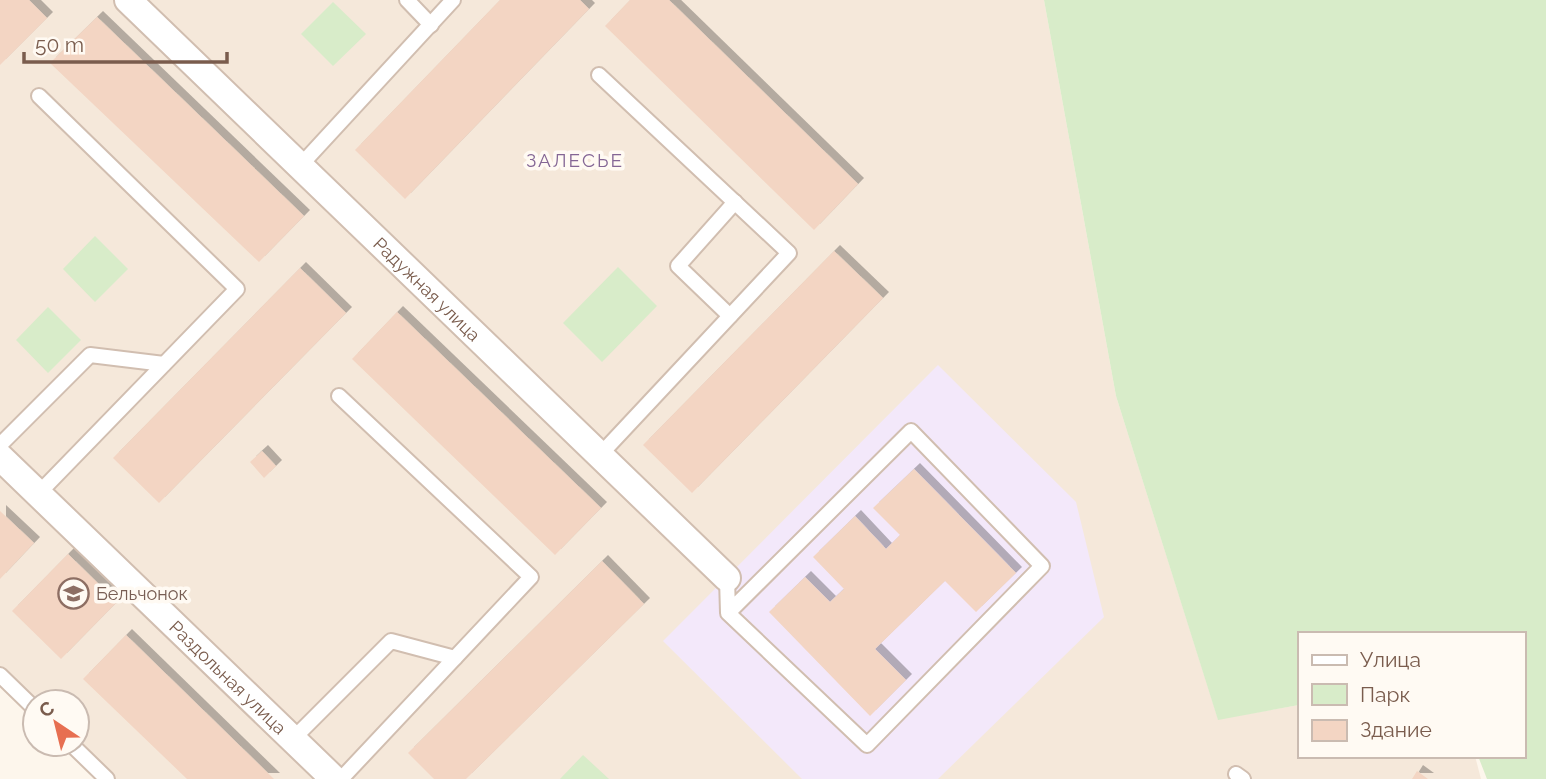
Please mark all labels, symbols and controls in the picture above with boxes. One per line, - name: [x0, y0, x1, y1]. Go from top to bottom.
- scale bar: [24, 21, 228, 65]
- text: 50 m: [35, 32, 84, 57]
- district label: ЗАЛЕСЬЕ: [526, 149, 624, 171]
- street label: Радужная улица: [370, 233, 485, 345]
- school or university icon: Бельчонок: [56, 576, 90, 610]
- place label: Бельчонок: [96, 583, 188, 604]
- street label: Раздольная улица: [165, 616, 291, 738]
- legend: [1298, 632, 1525, 758]
- text: Улица: [1360, 647, 1421, 672]
- text: Парк: [1360, 682, 1410, 707]
- north arrow: [21, 688, 91, 758]
- text: С: [35, 696, 58, 722]
- text: Здание: [1360, 717, 1432, 742]

